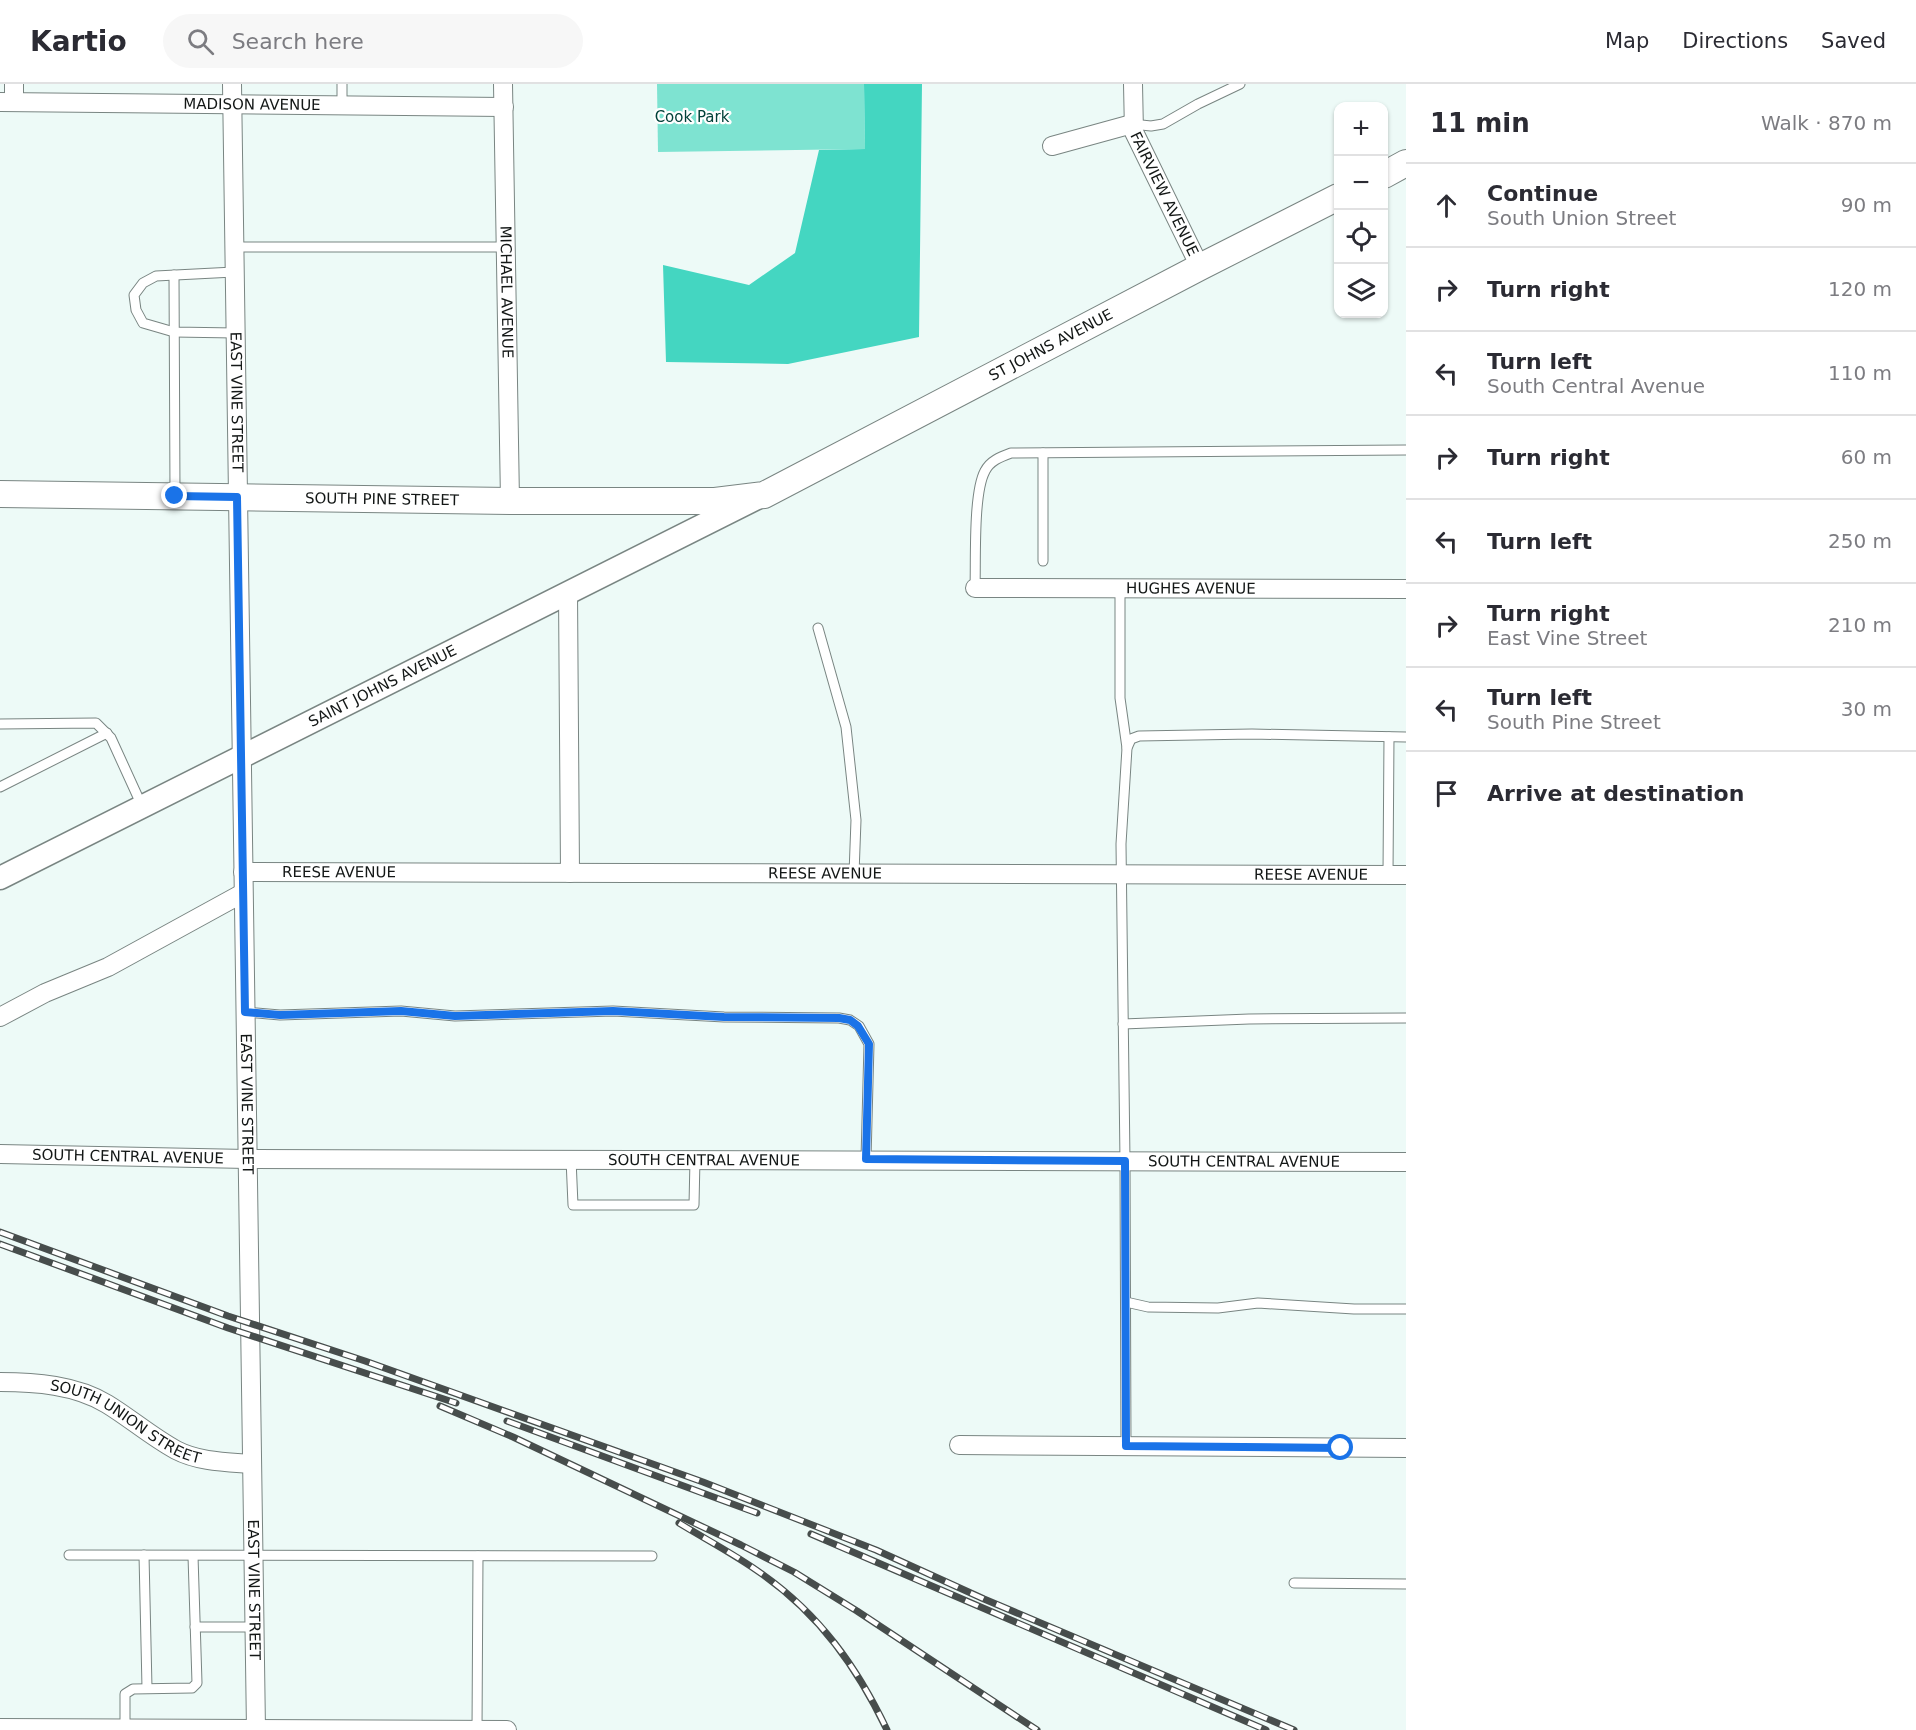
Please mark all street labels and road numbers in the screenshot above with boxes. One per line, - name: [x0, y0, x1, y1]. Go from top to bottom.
- street label: MADISON AVENUE: [183, 95, 321, 114]
- street label: FAIRVIEW AVENUE: [1126, 129, 1202, 259]
- street label: MICHAEL AVENUE: [496, 225, 517, 359]
- street label: ST JOHNS AVENUE: [986, 305, 1116, 385]
- street label: EAST VINE STREET: [227, 331, 247, 473]
- street label: SOUTH PINE STREET: [305, 489, 460, 509]
- street label: HUGHES AVENUE: [1126, 579, 1256, 598]
- street label: SAINT JOHNS AVENUE: [305, 641, 460, 731]
- street label: REESE AVENUE: [282, 863, 396, 881]
- street label: REESE AVENUE: [768, 864, 882, 883]
- street label: REESE AVENUE: [1254, 866, 1368, 884]
- street label: EAST VINE STREET: [237, 1033, 257, 1175]
- street label: SOUTH CENTRAL AVENUE: [32, 1146, 224, 1168]
- street label: SOUTH CENTRAL AVENUE: [608, 1151, 800, 1169]
- street label: SOUTH CENTRAL AVENUE: [1148, 1152, 1340, 1171]
- street label: SOUTH UNION STREET: [49, 1376, 204, 1468]
- street label: EAST VINE STREET: [244, 1519, 264, 1661]

